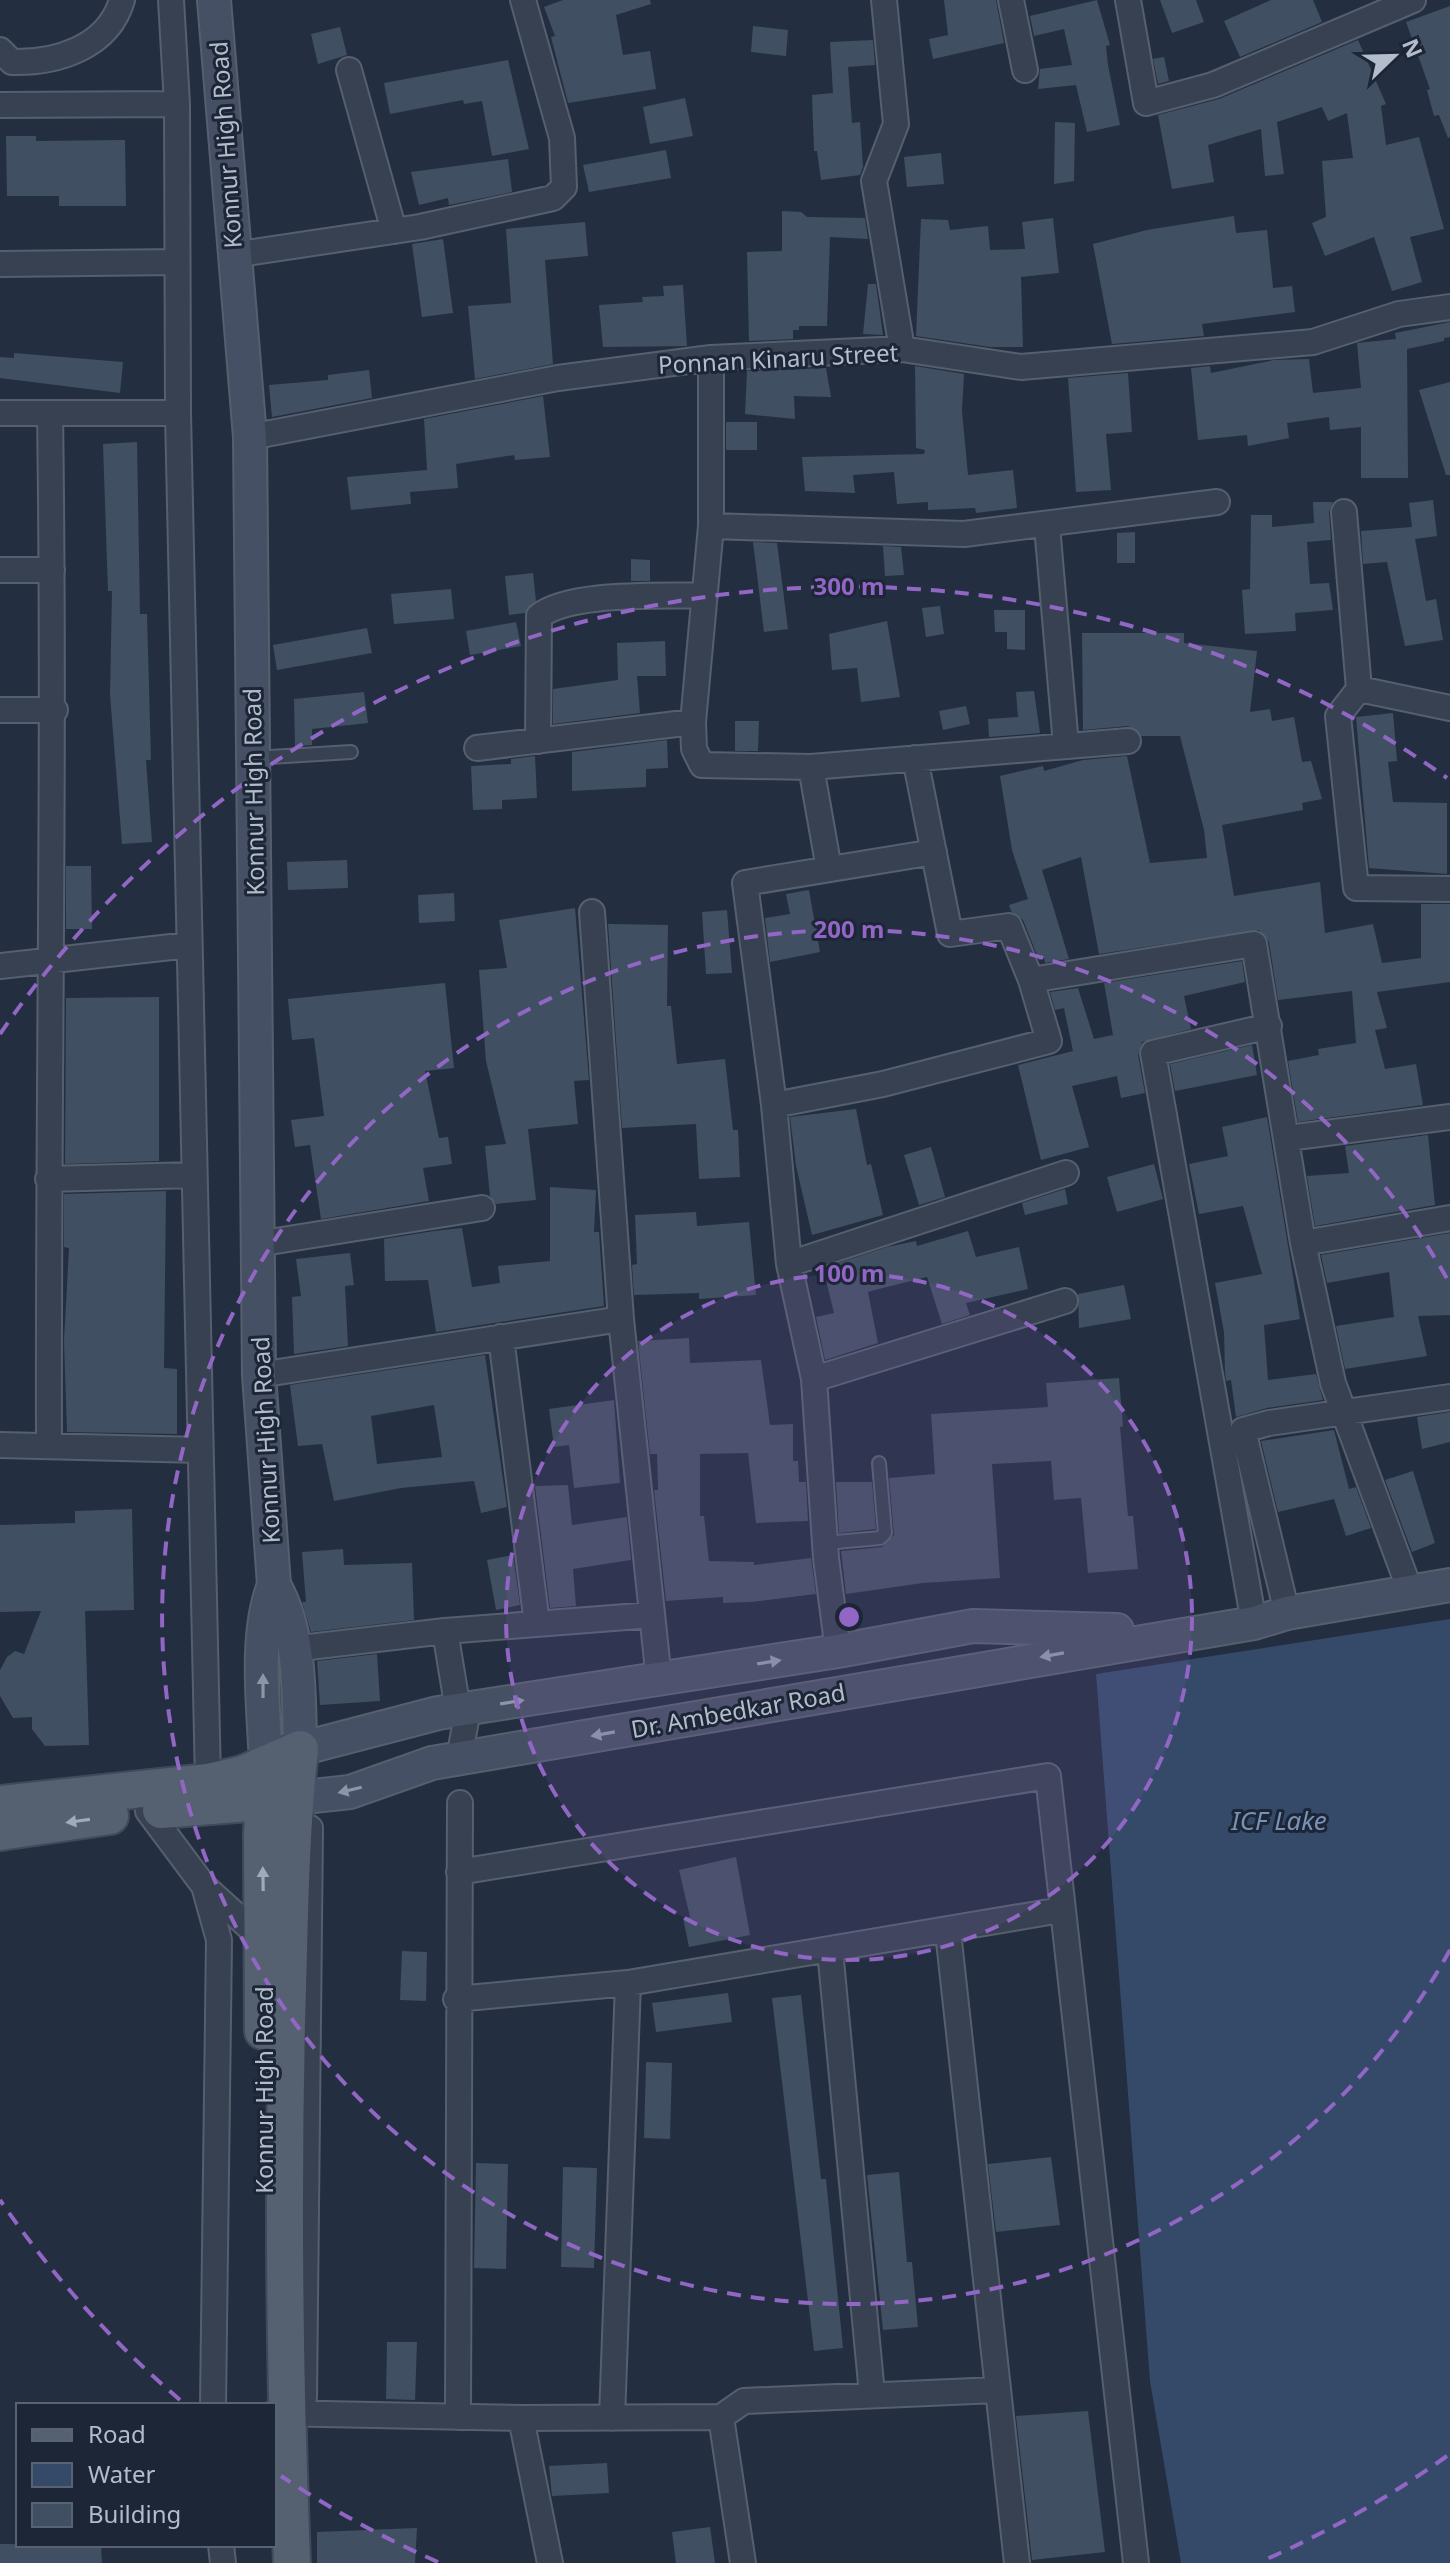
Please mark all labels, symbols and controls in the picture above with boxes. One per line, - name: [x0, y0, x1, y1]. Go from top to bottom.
- north arrow: [1354, 16, 1434, 96]
- text: N: [1396, 34, 1431, 62]
- street label: Konnur High Road: [201, 40, 249, 250]
- street label: Ponnan Kinaru Street: [657, 335, 899, 381]
- text: 300 m: [814, 569, 884, 602]
- street label: Konnur High Road: [235, 688, 271, 896]
- text: 200 m: [814, 912, 884, 945]
- text: 100 m: [814, 1256, 884, 1289]
- street label: Konnur High Road: [243, 1336, 287, 1544]
- centre of rings: [835, 1603, 863, 1631]
- one-way arrow: [1039, 1650, 1064, 1662]
- one-way arrow: [757, 1655, 782, 1668]
- one-way arrow: [257, 1673, 269, 1698]
- street label: Dr. Ambedkar Road: [628, 1675, 848, 1745]
- one-way arrow: [500, 1695, 525, 1708]
- one-way arrow: [590, 1728, 615, 1740]
- one-way arrow: [337, 1784, 362, 1797]
- water label: ICF Lake: [1230, 1802, 1327, 1838]
- one-way arrow: [65, 1815, 90, 1828]
- one-way arrow: [256, 1866, 269, 1891]
- street label: Konnur High Road: [247, 1986, 280, 2194]
- legend: [16, 2403, 276, 2547]
- text: Road: [88, 2417, 146, 2450]
- text: Water: [88, 2457, 156, 2490]
- text: Building: [88, 2497, 181, 2530]

